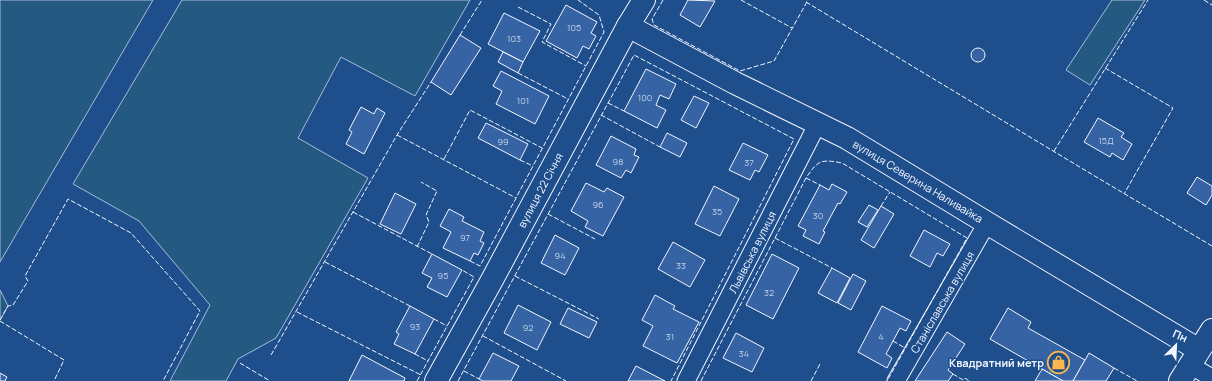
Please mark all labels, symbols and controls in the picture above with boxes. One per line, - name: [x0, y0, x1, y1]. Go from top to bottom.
- house number: 105: [567, 21, 581, 34]
- house number: 103: [507, 32, 521, 45]
- house number: 100: [638, 91, 652, 104]
- house number: 101: [517, 94, 529, 107]
- house number: 15Д: [1098, 134, 1114, 147]
- house number: 99: [497, 135, 509, 148]
- street label: вулиця Северина Наливайка: [850, 136, 986, 226]
- street label: вулиця 22 Січня: [514, 150, 566, 230]
- house number: 98: [613, 155, 623, 168]
- house number: 37: [744, 156, 754, 169]
- house number: 96: [592, 198, 604, 211]
- house number: 35: [712, 205, 722, 218]
- street label: Львівська вулиця: [725, 208, 779, 296]
- house number: 30: [813, 209, 823, 222]
- house number: 97: [460, 231, 470, 244]
- street label: Станіславська вулиця: [907, 248, 977, 356]
- house number: 94: [555, 249, 565, 262]
- house number: 33: [676, 259, 686, 272]
- house number: 95: [438, 269, 448, 282]
- house number: 32: [764, 286, 774, 299]
- house number: 93: [410, 320, 420, 333]
- house number: 92: [523, 321, 533, 334]
- north arrow: [1156, 325, 1196, 365]
- text: Пн: [1170, 326, 1190, 345]
- house number: 31: [666, 330, 674, 343]
- house number: 4: [878, 330, 884, 343]
- house number: 34: [739, 347, 749, 360]
- shop icon: Квадратний метр: [1046, 349, 1072, 375]
- place label: Квадратний метр: [949, 355, 1044, 370]

